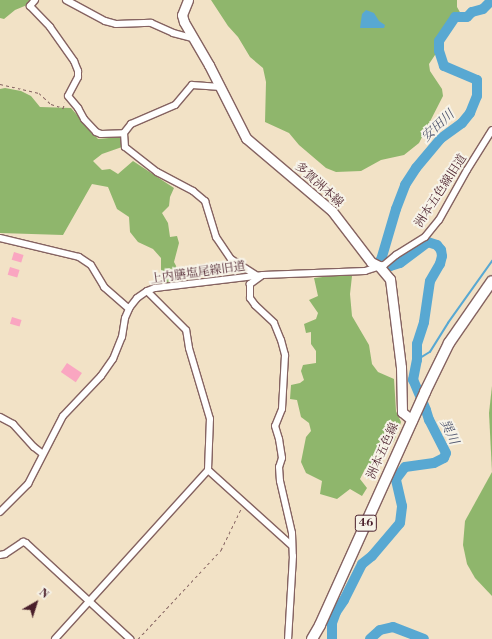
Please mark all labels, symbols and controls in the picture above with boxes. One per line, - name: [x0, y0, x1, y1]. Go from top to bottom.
- water label: 安田川: [418, 107, 458, 145]
- street label: 洲本五色線旧道: [412, 152, 470, 230]
- street label: 多賀洲本線: [292, 160, 346, 210]
- street label: 上内膳塩尾線旧道: [149, 259, 247, 287]
- water label: 巽川: [436, 417, 462, 447]
- street label: 洲本五色線: [364, 421, 402, 481]
- road number: 46: [354, 514, 378, 532]
- north arrow: [16, 583, 56, 623]
- text: N: [36, 585, 51, 602]

